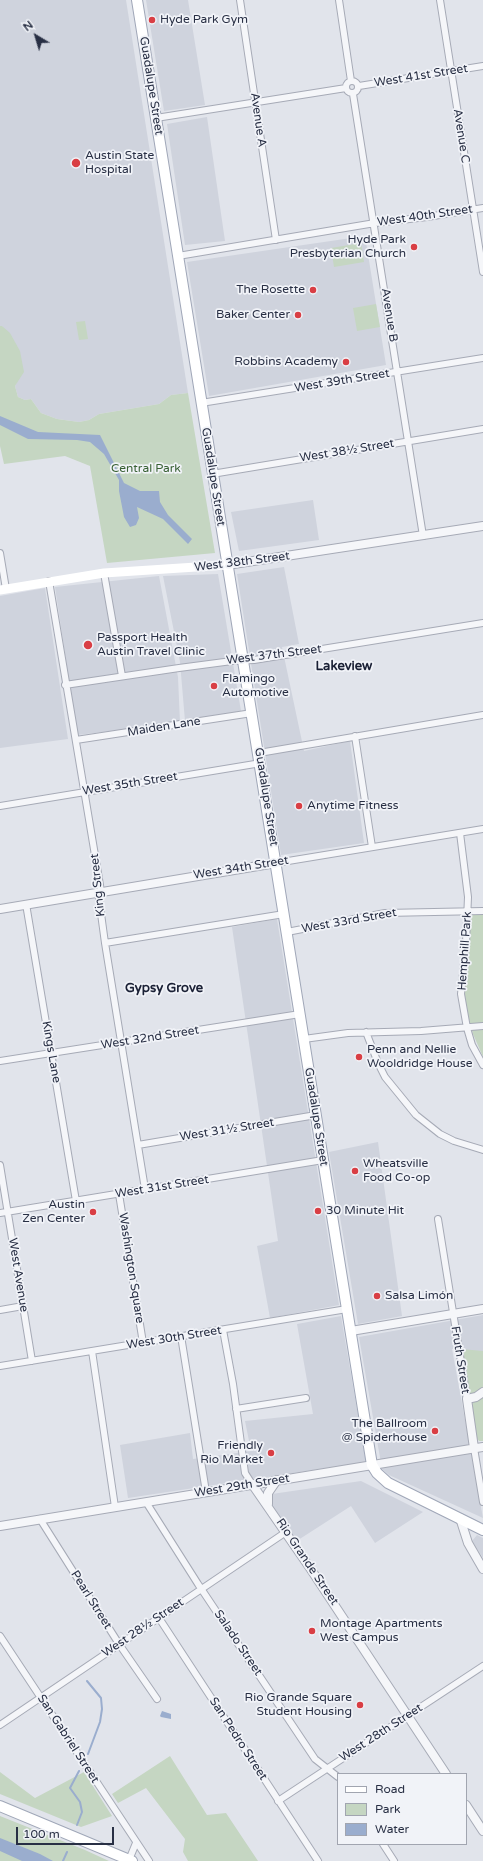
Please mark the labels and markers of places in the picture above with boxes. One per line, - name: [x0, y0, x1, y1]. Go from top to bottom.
- place label: Hyde Park Gym: [160, 13, 248, 27]
- marker: Hyde Park Gym: [147, 15, 157, 25]
- place label: Austin State Hospital: [85, 149, 154, 177]
- marker: Austin State Hospital: [70, 157, 82, 169]
- place label: Hyde Park Presbyterian Church: [290, 233, 406, 261]
- marker: Hyde Park Presbyterian Church: [409, 242, 419, 252]
- place label: The Rosette: [236, 283, 305, 297]
- marker: The Rosette: [308, 285, 318, 295]
- place label: Baker Center: [216, 308, 290, 322]
- marker: Baker Center: [293, 310, 303, 320]
- place label: Robbins Academy: [234, 355, 338, 369]
- marker: Robbins Academy: [341, 357, 351, 367]
- place label: Passport Health Austin Travel Clinic: [97, 631, 205, 659]
- marker: Passport Health Austin Travel Clinic: [82, 639, 94, 651]
- place label: Flamingo Automotive: [222, 672, 289, 700]
- marker: Flamingo Automotive: [209, 681, 219, 691]
- place label: Anytime Fitness: [307, 799, 399, 813]
- marker: Anytime Fitness: [294, 801, 304, 811]
- place label: Penn and Nellie Wooldridge House: [367, 1043, 472, 1071]
- marker: Penn and Nellie Wooldridge House: [354, 1052, 364, 1062]
- place label: Wheatsville Food Co-op: [363, 1157, 430, 1185]
- marker: Wheatsville Food Co-op: [350, 1166, 360, 1176]
- place label: Austin Zen Center: [22, 1198, 85, 1226]
- place label: 30 Minute Hit: [326, 1204, 404, 1218]
- marker: 30 Minute Hit: [313, 1206, 323, 1216]
- marker: Austin Zen Center: [88, 1207, 98, 1217]
- place label: Salsa Limón: [385, 1289, 453, 1303]
- marker: Salsa Limón: [372, 1291, 382, 1301]
- place label: The Ballroom @ Spiderhouse: [342, 1417, 427, 1445]
- marker: The Ballroom @ Spiderhouse: [430, 1426, 440, 1436]
- place label: Friendly Rio Market: [200, 1439, 263, 1467]
- marker: Friendly Rio Market: [266, 1448, 276, 1458]
- place label: Montage Apartments West Campus: [320, 1617, 442, 1645]
- marker: Montage Apartments West Campus: [307, 1626, 317, 1636]
- place label: Rio Grande Square Student Housing: [245, 1691, 352, 1719]
- marker: Rio Grande Square Student Housing: [355, 1700, 365, 1710]

